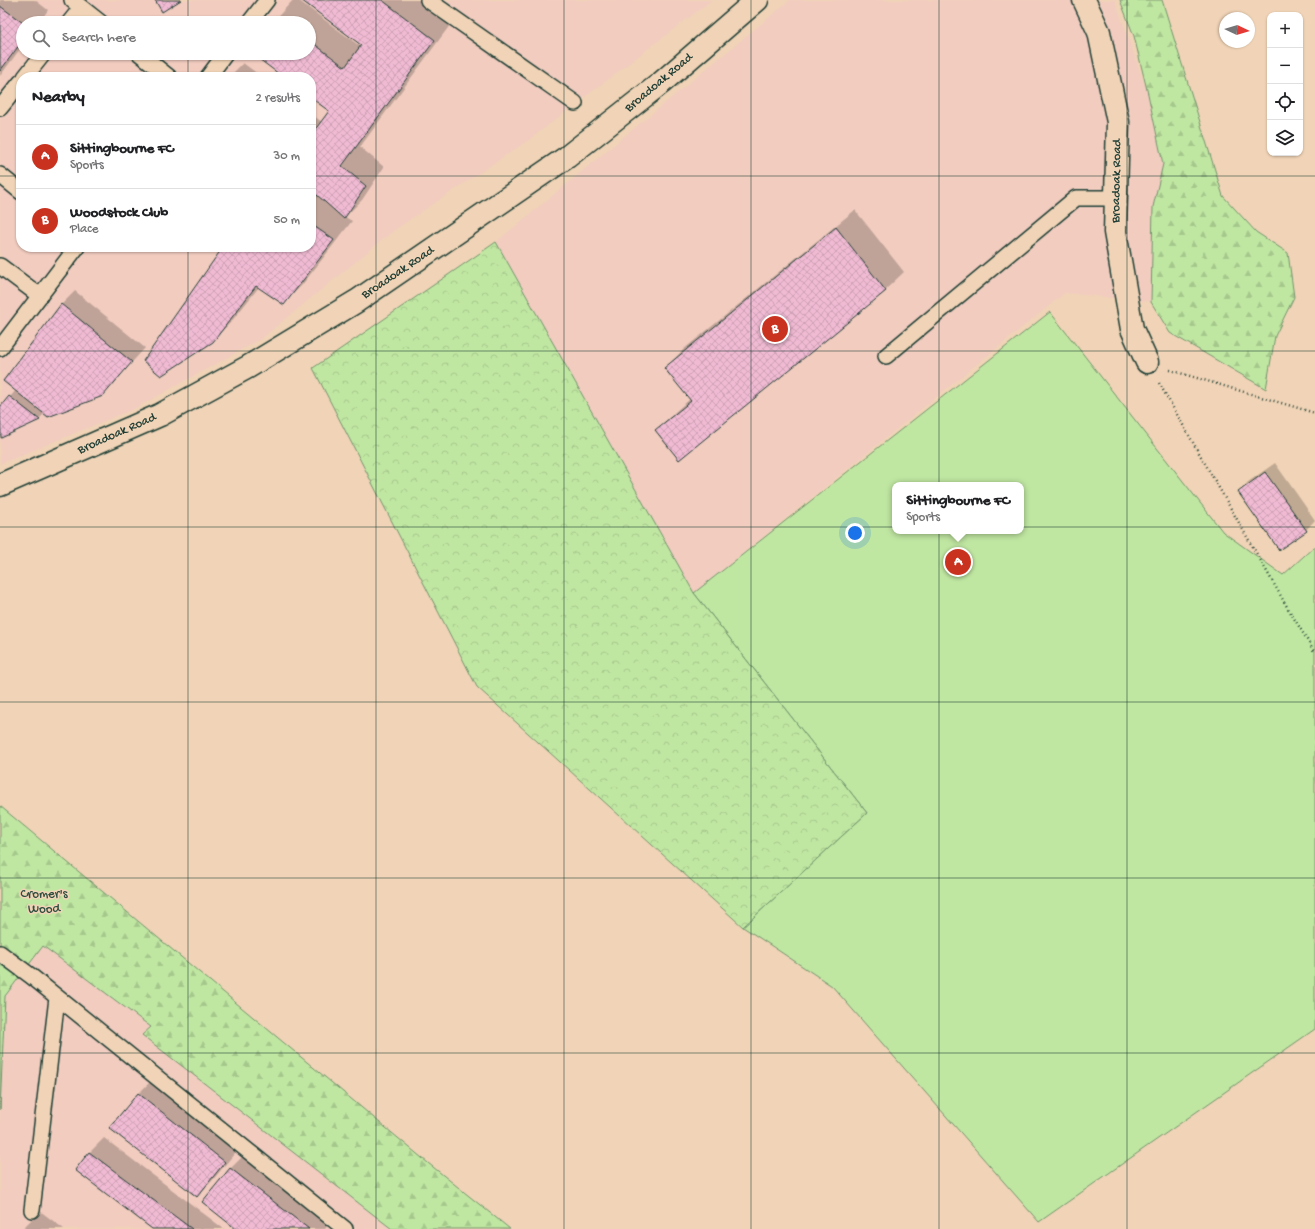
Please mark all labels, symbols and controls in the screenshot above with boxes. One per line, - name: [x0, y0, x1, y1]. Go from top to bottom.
- north arrow: [1219, 12, 1255, 48]
- map controls: [1267, 12, 1303, 156]
- button: +: [1267, 12, 1303, 48]
- search box: [16, 16, 316, 60]
- icon: search: [30, 27, 52, 49]
- text: Search here: [62, 29, 136, 47]
- button: −: [1267, 48, 1303, 84]
- street label: Broadoak Road: [621, 49, 697, 116]
- button: locate: [1267, 84, 1303, 120]
- text: Nearby: [32, 88, 85, 108]
- text: 2 results: [255, 91, 300, 106]
- button: layers: [1267, 120, 1303, 156]
- street label: Broadoak Road: [1109, 137, 1125, 224]
- text: Sittingbourne FC: [70, 140, 174, 158]
- text: A: [41, 149, 49, 164]
- text: 30 m: [274, 149, 300, 164]
- text: Sports: [70, 158, 104, 173]
- text: Woodstock Club: [70, 204, 168, 222]
- text: B: [42, 213, 48, 228]
- text: 50 m: [273, 213, 300, 228]
- text: Place: [70, 222, 98, 237]
- street label: Broadoak Road: [358, 243, 438, 303]
- pin: B: [762, 314, 788, 344]
- street label: Broadoak Road: [75, 409, 160, 458]
- popup: [892, 482, 1024, 534]
- text: Sittingbourne FC: [906, 492, 1010, 510]
- text: Sports: [906, 510, 940, 525]
- your location: [845, 523, 865, 543]
- pin: A: [945, 547, 971, 577]
- park label: Cromer's Wood: [20, 887, 69, 917]

